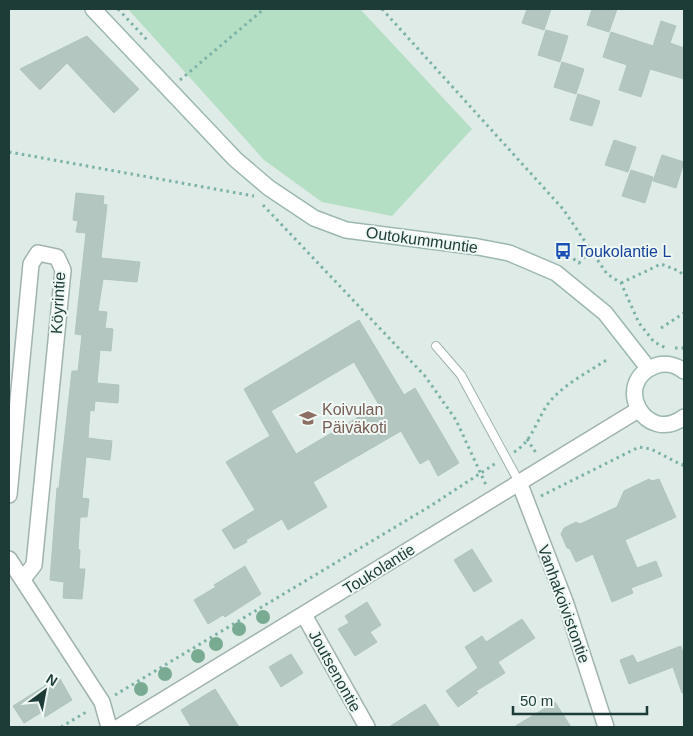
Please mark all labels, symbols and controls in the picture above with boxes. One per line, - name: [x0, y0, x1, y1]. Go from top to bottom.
- street label: Outokummuntie: [365, 224, 479, 256]
- bus stop icon: Toukolantie L: [553, 241, 573, 261]
- place label: Toukolantie L: [577, 243, 671, 260]
- street label: Köyrintie: [48, 271, 68, 335]
- place label: Koivulan Päiväkoti: [322, 401, 387, 436]
- school or university icon: Koivulan Päiväkoti: [298, 408, 318, 428]
- street label: Toukolantie: [340, 540, 418, 598]
- street label: Vanhakoivistontie: [535, 543, 593, 665]
- street label: Joutsenontie: [306, 627, 364, 715]
- north arrow: [20, 666, 70, 716]
- text: N: [43, 671, 60, 689]
- scale bar: [513, 684, 647, 716]
- text: 50 m: [520, 692, 553, 709]

